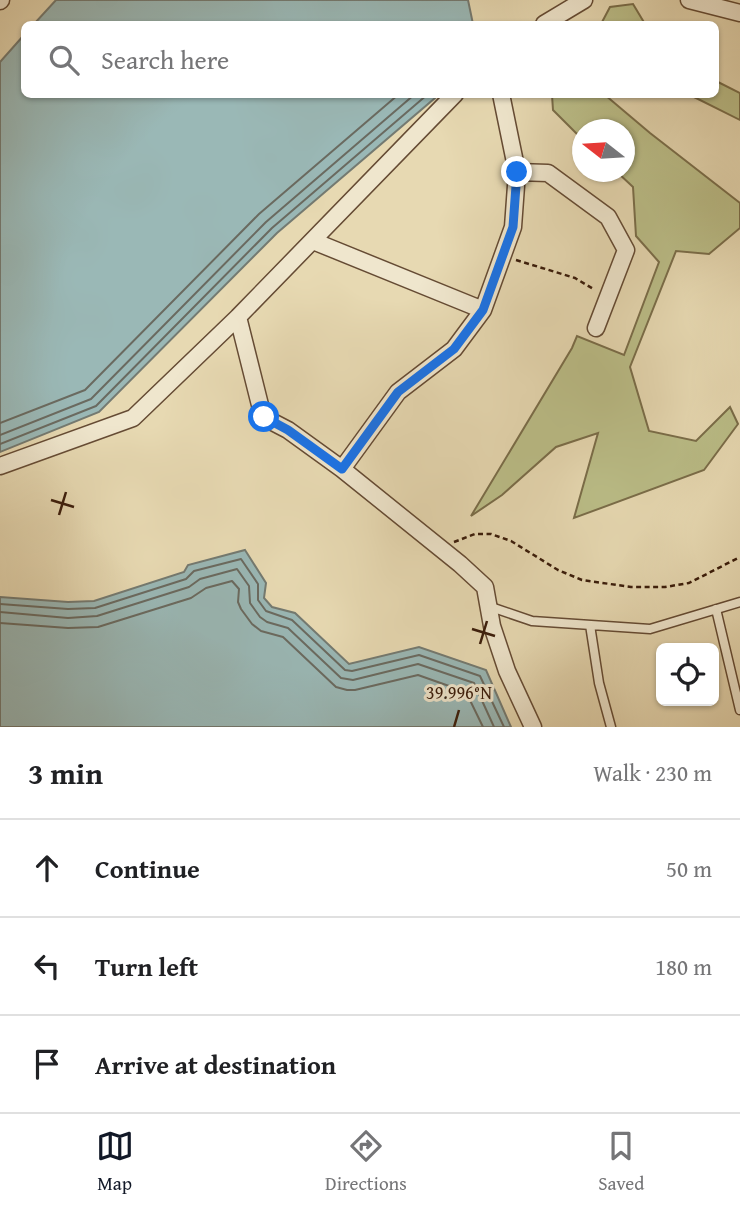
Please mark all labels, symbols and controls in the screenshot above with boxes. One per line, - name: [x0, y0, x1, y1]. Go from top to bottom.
- search box: [21, 21, 719, 98]
- text: Search here: [101, 40, 229, 79]
- icon: search: [45, 41, 83, 79]
- north arrow: [572, 119, 635, 182]
- route end: [501, 156, 532, 187]
- route start: [248, 401, 279, 432]
- map controls: [656, 643, 719, 706]
- button: locate: [656, 643, 719, 706]
- text: 39.996°N: [426, 679, 492, 706]
- text: 3 min: [28, 751, 103, 795]
- text: Walk · 230 m: [593, 756, 712, 789]
- icon: ahead: [28, 849, 66, 887]
- text: Continue: [95, 849, 200, 888]
- text: 50 m: [666, 852, 712, 885]
- icon: left: [28, 947, 66, 985]
- text: Turn left: [95, 947, 198, 986]
- text: 180 m: [655, 950, 712, 983]
- icon: arrive: [28, 1045, 66, 1083]
- text: Arrive at destination: [95, 1045, 336, 1084]
- tab: Map: [96, 1127, 134, 1197]
- tab: Directions: [325, 1127, 407, 1197]
- tab: Saved: [598, 1127, 644, 1197]

